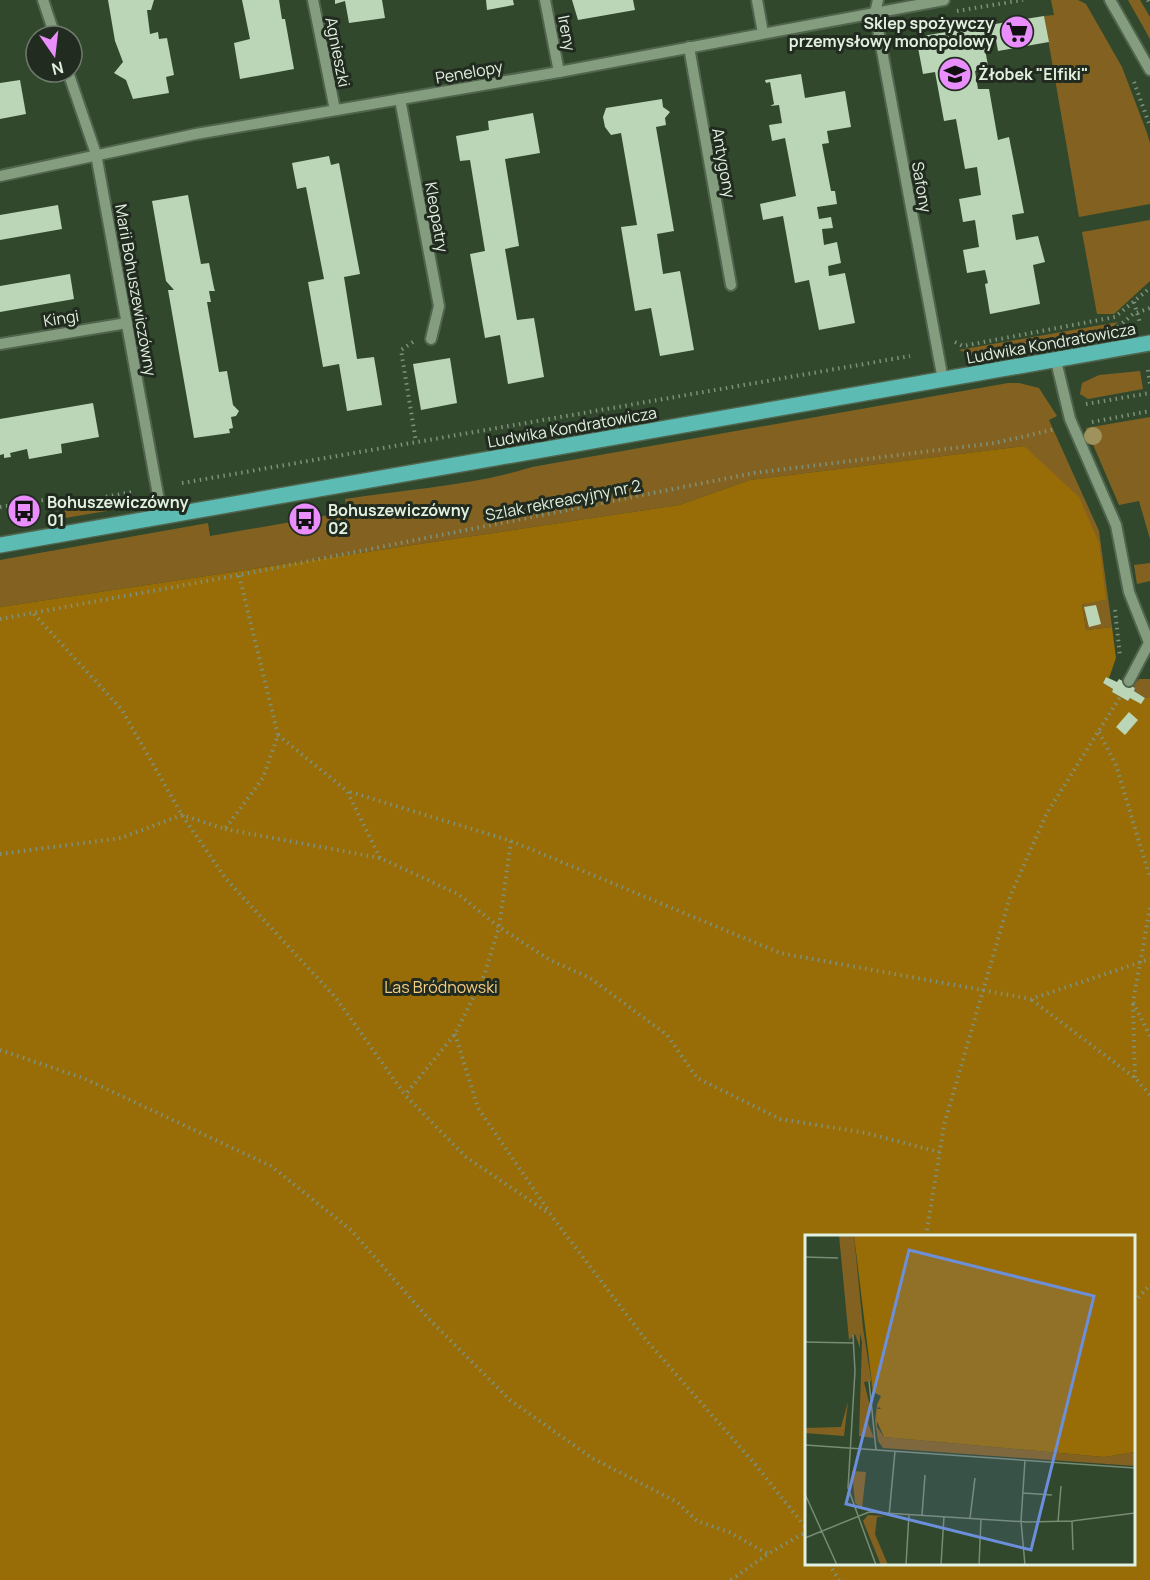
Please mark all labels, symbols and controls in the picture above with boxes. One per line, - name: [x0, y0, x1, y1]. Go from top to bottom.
- place label: Sklep spożywczy przemysłowy monopolowy: [789, 12, 994, 52]
- street label: Ireny: [553, 13, 581, 53]
- supermarket icon: Sklep spożywczy przemysłowy monopolowy: [999, 14, 1035, 50]
- street label: Agnieszki: [320, 15, 356, 89]
- north arrow: [24, 24, 84, 84]
- street label: Penelopy: [433, 55, 505, 89]
- text: N: [49, 56, 66, 81]
- school or university icon: Żłobek "Elfiki": [937, 56, 973, 92]
- place label: Żłobek "Elfiki": [978, 63, 1089, 85]
- street label: Antygony: [707, 126, 741, 200]
- street label: Safony: [907, 160, 937, 215]
- street label: Kleopatry: [420, 180, 454, 254]
- street label: Marii Bohuszewiczówny: [110, 202, 162, 378]
- street label: Kingi: [42, 304, 80, 332]
- street label: Ludwika Kondratowicza: [965, 317, 1137, 369]
- street label: Ludwika Kondratowicza: [486, 401, 658, 453]
- street label: Szlak rekreacyjny nr 2: [483, 474, 643, 526]
- place label: Bohuszewiczówny 01: [47, 491, 188, 531]
- bus stop icon: Bohuszewiczówny 01: [6, 493, 42, 529]
- place label: Bohuszewiczówny 02: [328, 499, 469, 539]
- bus stop icon: Bohuszewiczówny 02: [287, 501, 323, 537]
- park label: Las Bródnowski: [384, 976, 498, 998]
- inset map: [805, 1235, 1135, 1565]

